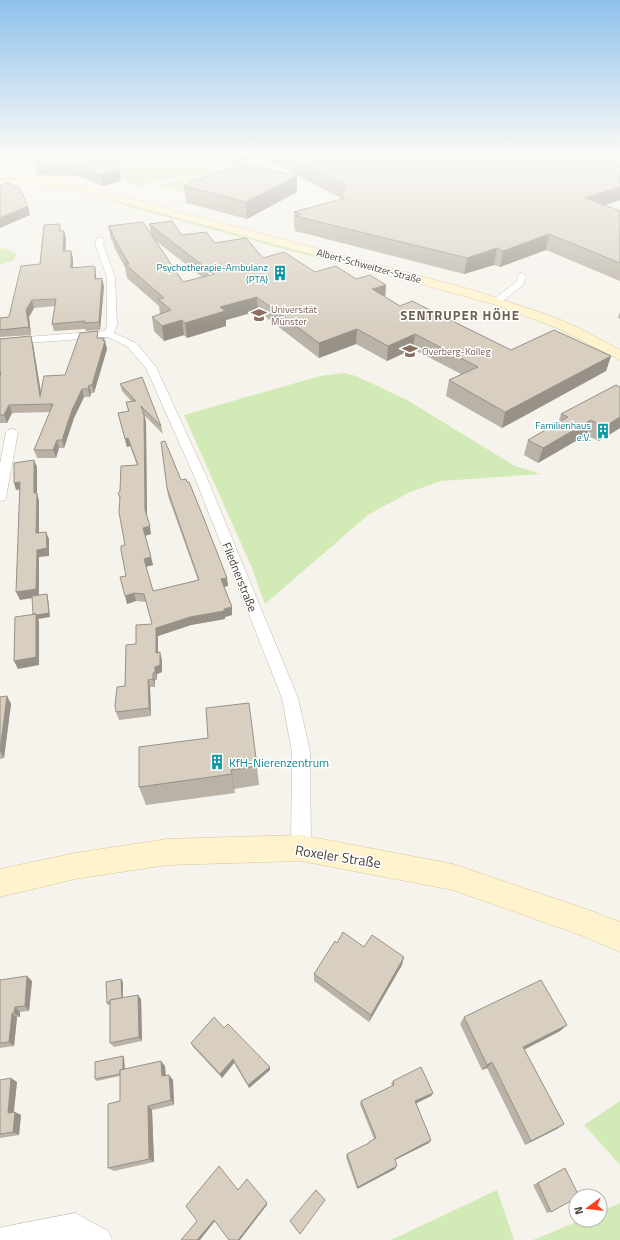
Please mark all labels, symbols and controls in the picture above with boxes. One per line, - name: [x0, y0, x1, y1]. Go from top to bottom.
- street label: Albert-Schweitzer-Straße: [315, 245, 423, 287]
- place label: Psychotherapie-Ambulanz (PTA): [156, 260, 268, 287]
- building icon: Psychotherapie-Ambulanz (PTA): [271, 264, 289, 282]
- place label: Universität Münster: [271, 302, 318, 329]
- district label: SENTRUPER HÖHE: [400, 305, 520, 325]
- school or university icon: Universität Münster: [250, 306, 268, 324]
- school or university icon: Overberg-Kolleg: [401, 342, 419, 360]
- place label: Overberg-Kolleg: [422, 344, 491, 359]
- place label: Familienhaus e.V.: [535, 418, 591, 445]
- building icon: Familienhaus e.V.: [594, 422, 612, 440]
- street label: Fliednerstraße: [217, 539, 263, 615]
- building icon: KfH-Nierenzentrum: [208, 753, 226, 771]
- place label: KfH-Nierenzentrum: [229, 753, 329, 772]
- street label: Roxeler Straße: [294, 839, 382, 873]
- north arrow: [568, 1188, 608, 1228]
- text: N: [570, 1205, 587, 1216]

